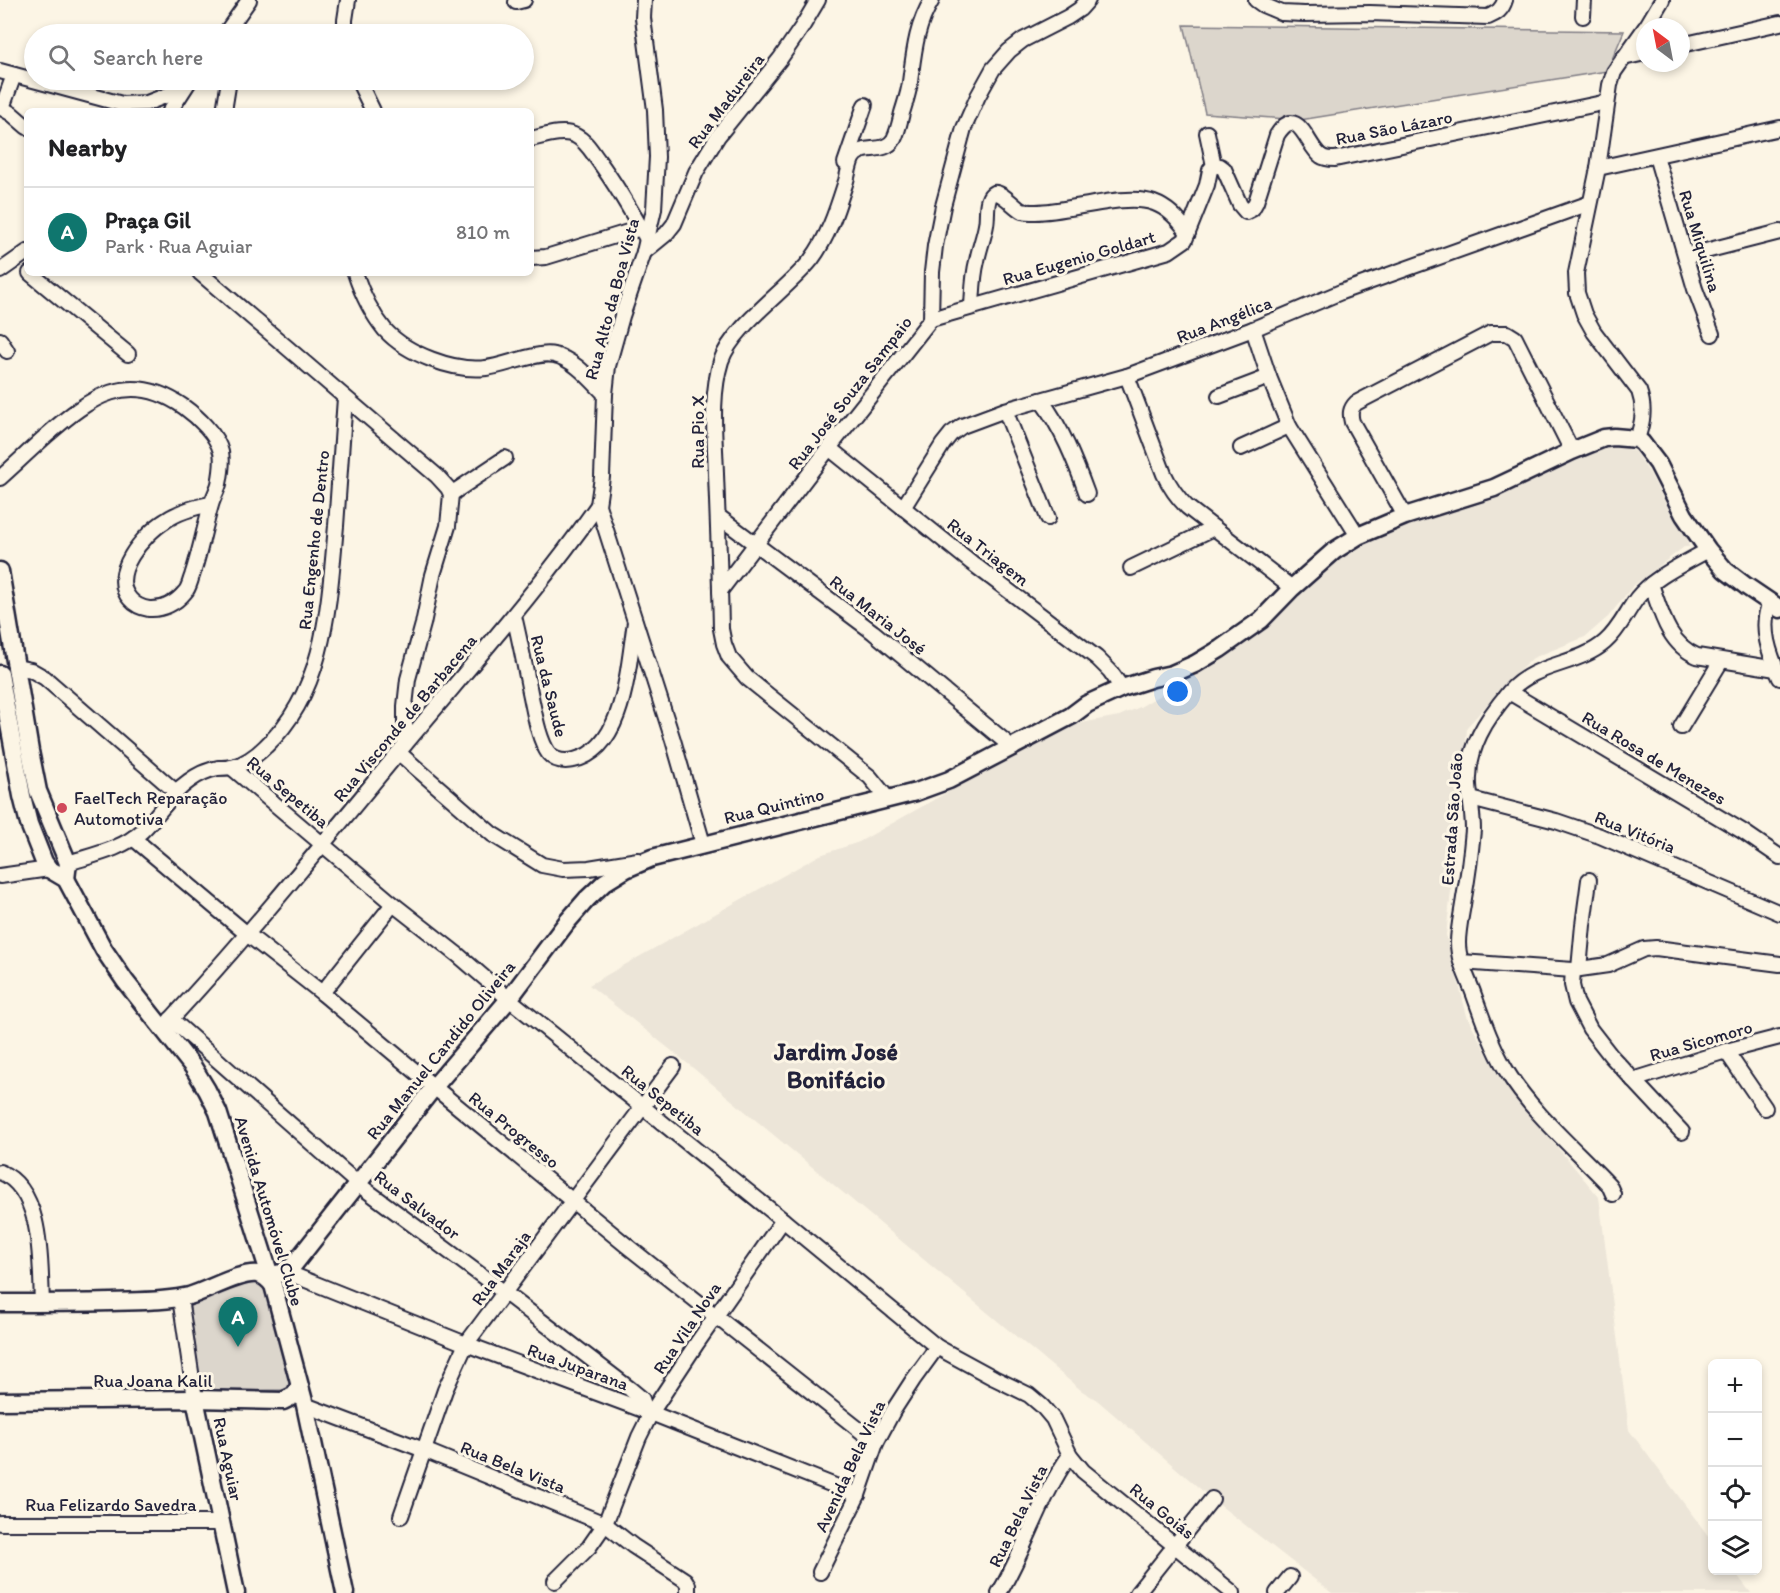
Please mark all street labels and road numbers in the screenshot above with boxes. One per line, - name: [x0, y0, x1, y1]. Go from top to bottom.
- street label: Rua Madureira: [683, 48, 769, 153]
- street label: Rua São Lázaro: [1334, 106, 1454, 150]
- street label: Rua Miquilina: [1674, 187, 1726, 295]
- street label: Rua Alto da Boa Vista: [580, 216, 644, 382]
- street label: Rua Eugenio Goldart: [1000, 226, 1158, 290]
- street label: Rua Angélica: [1173, 292, 1275, 348]
- street label: Rua José Souza Sampaio: [783, 312, 917, 474]
- street label: Rua Pio X: [687, 395, 709, 469]
- street label: Rua Engenho de Dentro: [294, 449, 334, 631]
- street label: Rua Triagem: [943, 513, 1033, 591]
- street label: Rua Maria José: [825, 570, 931, 660]
- street label: Rua Visconde de Barbacena: [328, 629, 482, 806]
- street label: Rua da Saude: [526, 633, 572, 739]
- street label: Rua Rosa de Menezes: [1578, 706, 1730, 810]
- street label: Rua Sepetiba: [242, 751, 334, 833]
- street label: Estrada São João: [1436, 752, 1468, 886]
- street label: Rua Quintino: [722, 783, 826, 829]
- street label: Rua Vitória: [1591, 806, 1679, 858]
- street label: Rua Manuel Candido Oliveira: [362, 955, 521, 1144]
- street label: Rua Sicomoro: [1647, 1016, 1755, 1066]
- street label: Rua Sepetiba: [617, 1060, 710, 1141]
- street label: Rua Progresso: [464, 1087, 564, 1173]
- street label: Avenida Automóvel Clube: [230, 1113, 308, 1309]
- street label: Rua Salvador: [370, 1165, 465, 1245]
- street label: Rua Maraja: [466, 1226, 536, 1310]
- street label: Rua Vila Nova: [648, 1277, 726, 1378]
- street label: Rua Juparana: [524, 1339, 632, 1396]
- street label: Rua Joana Kalil: [93, 1370, 213, 1392]
- street label: Avenida Bela Vista: [810, 1396, 890, 1536]
- street label: Rua Aguiar: [208, 1415, 248, 1503]
- street label: Rua Bela Vista: [457, 1436, 569, 1498]
- street label: Rua Bela Vista: [984, 1460, 1053, 1571]
- street label: Rua Goiás: [1125, 1478, 1199, 1544]
- street label: Rua Felizardo Savedra: [25, 1494, 197, 1516]

